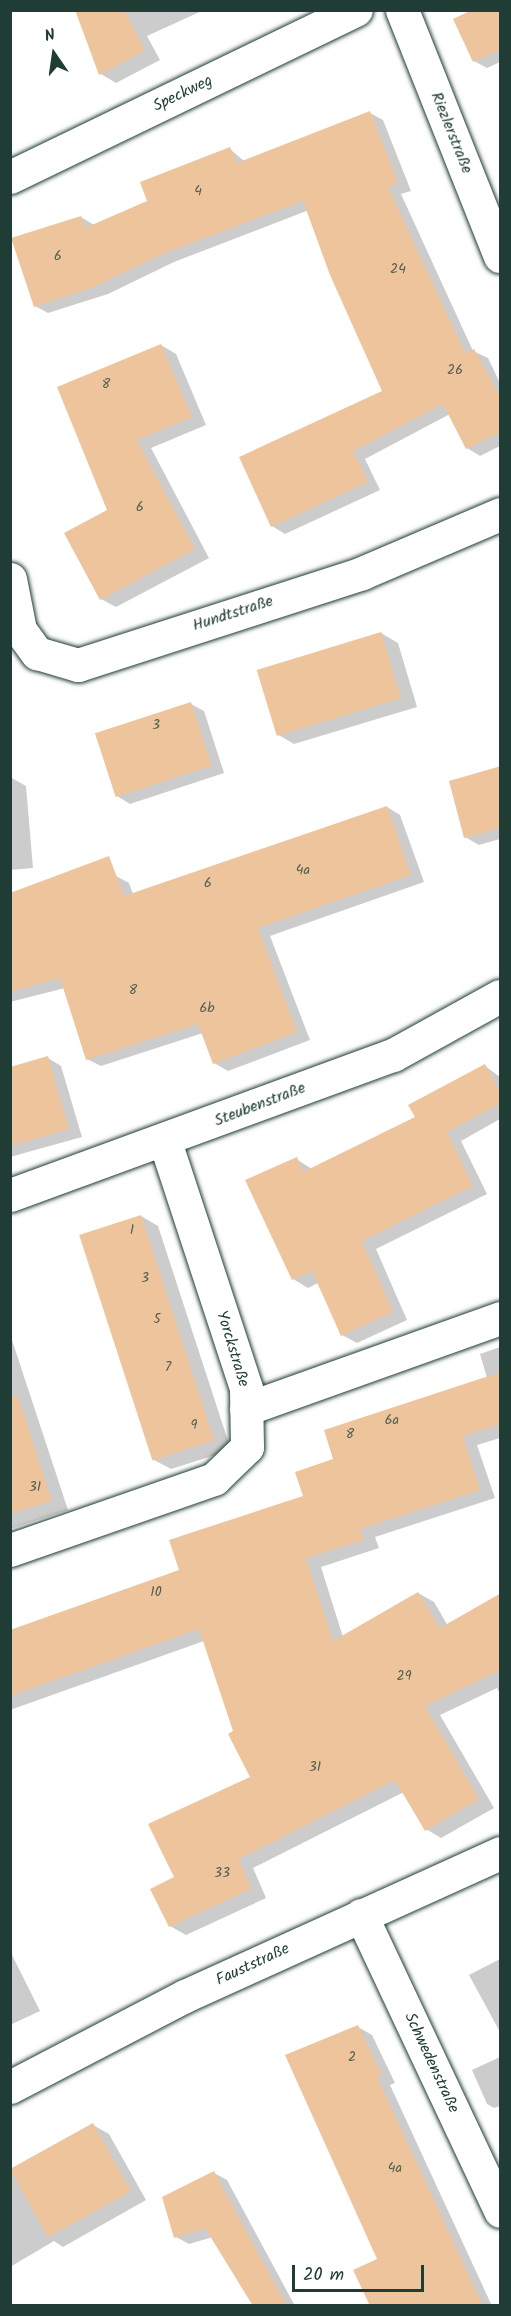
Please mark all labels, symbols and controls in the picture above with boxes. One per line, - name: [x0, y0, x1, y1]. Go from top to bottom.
- text: N: [42, 23, 58, 49]
- north arrow: [24, 24, 84, 84]
- street label: Speckweg: [150, 71, 216, 117]
- street label: Riezlerstraße: [426, 89, 476, 177]
- house number: 4: [194, 183, 202, 199]
- house number: 6: [54, 248, 62, 264]
- house number: 24: [390, 261, 406, 277]
- house number: 26: [447, 362, 463, 378]
- house number: 8: [102, 376, 110, 392]
- house number: 6: [136, 499, 144, 515]
- street label: Hundtstraße: [190, 592, 276, 636]
- house number: 3: [152, 717, 160, 733]
- house number: 4a: [296, 862, 310, 878]
- house number: 6: [204, 875, 212, 891]
- house number: 8: [129, 982, 137, 998]
- house number: 6b: [199, 1000, 215, 1016]
- street label: Steubenstraße: [212, 1079, 308, 1131]
- house number: 1: [130, 1222, 134, 1238]
- house number: 3: [141, 1270, 149, 1286]
- street label: Yorckstraße: [211, 1309, 253, 1389]
- house number: 5: [153, 1311, 161, 1327]
- house number: 7: [165, 1359, 171, 1375]
- house number: 6a: [385, 1412, 399, 1428]
- house number: 9: [191, 1417, 197, 1433]
- house number: 8: [346, 1426, 354, 1442]
- house number: 31: [29, 1479, 41, 1495]
- house number: 10: [150, 1584, 162, 1600]
- house number: 29: [397, 1668, 411, 1684]
- house number: 31: [309, 1759, 321, 1775]
- house number: 33: [214, 1865, 230, 1881]
- street label: Fauststraße: [213, 1940, 293, 1990]
- street label: Schwedenstraße: [399, 2010, 463, 2116]
- house number: 2: [348, 2049, 356, 2065]
- house number: 4a: [388, 2160, 402, 2176]
- scale bar: [295, 2253, 427, 2291]
- text: 20 m: [303, 2261, 344, 2290]

